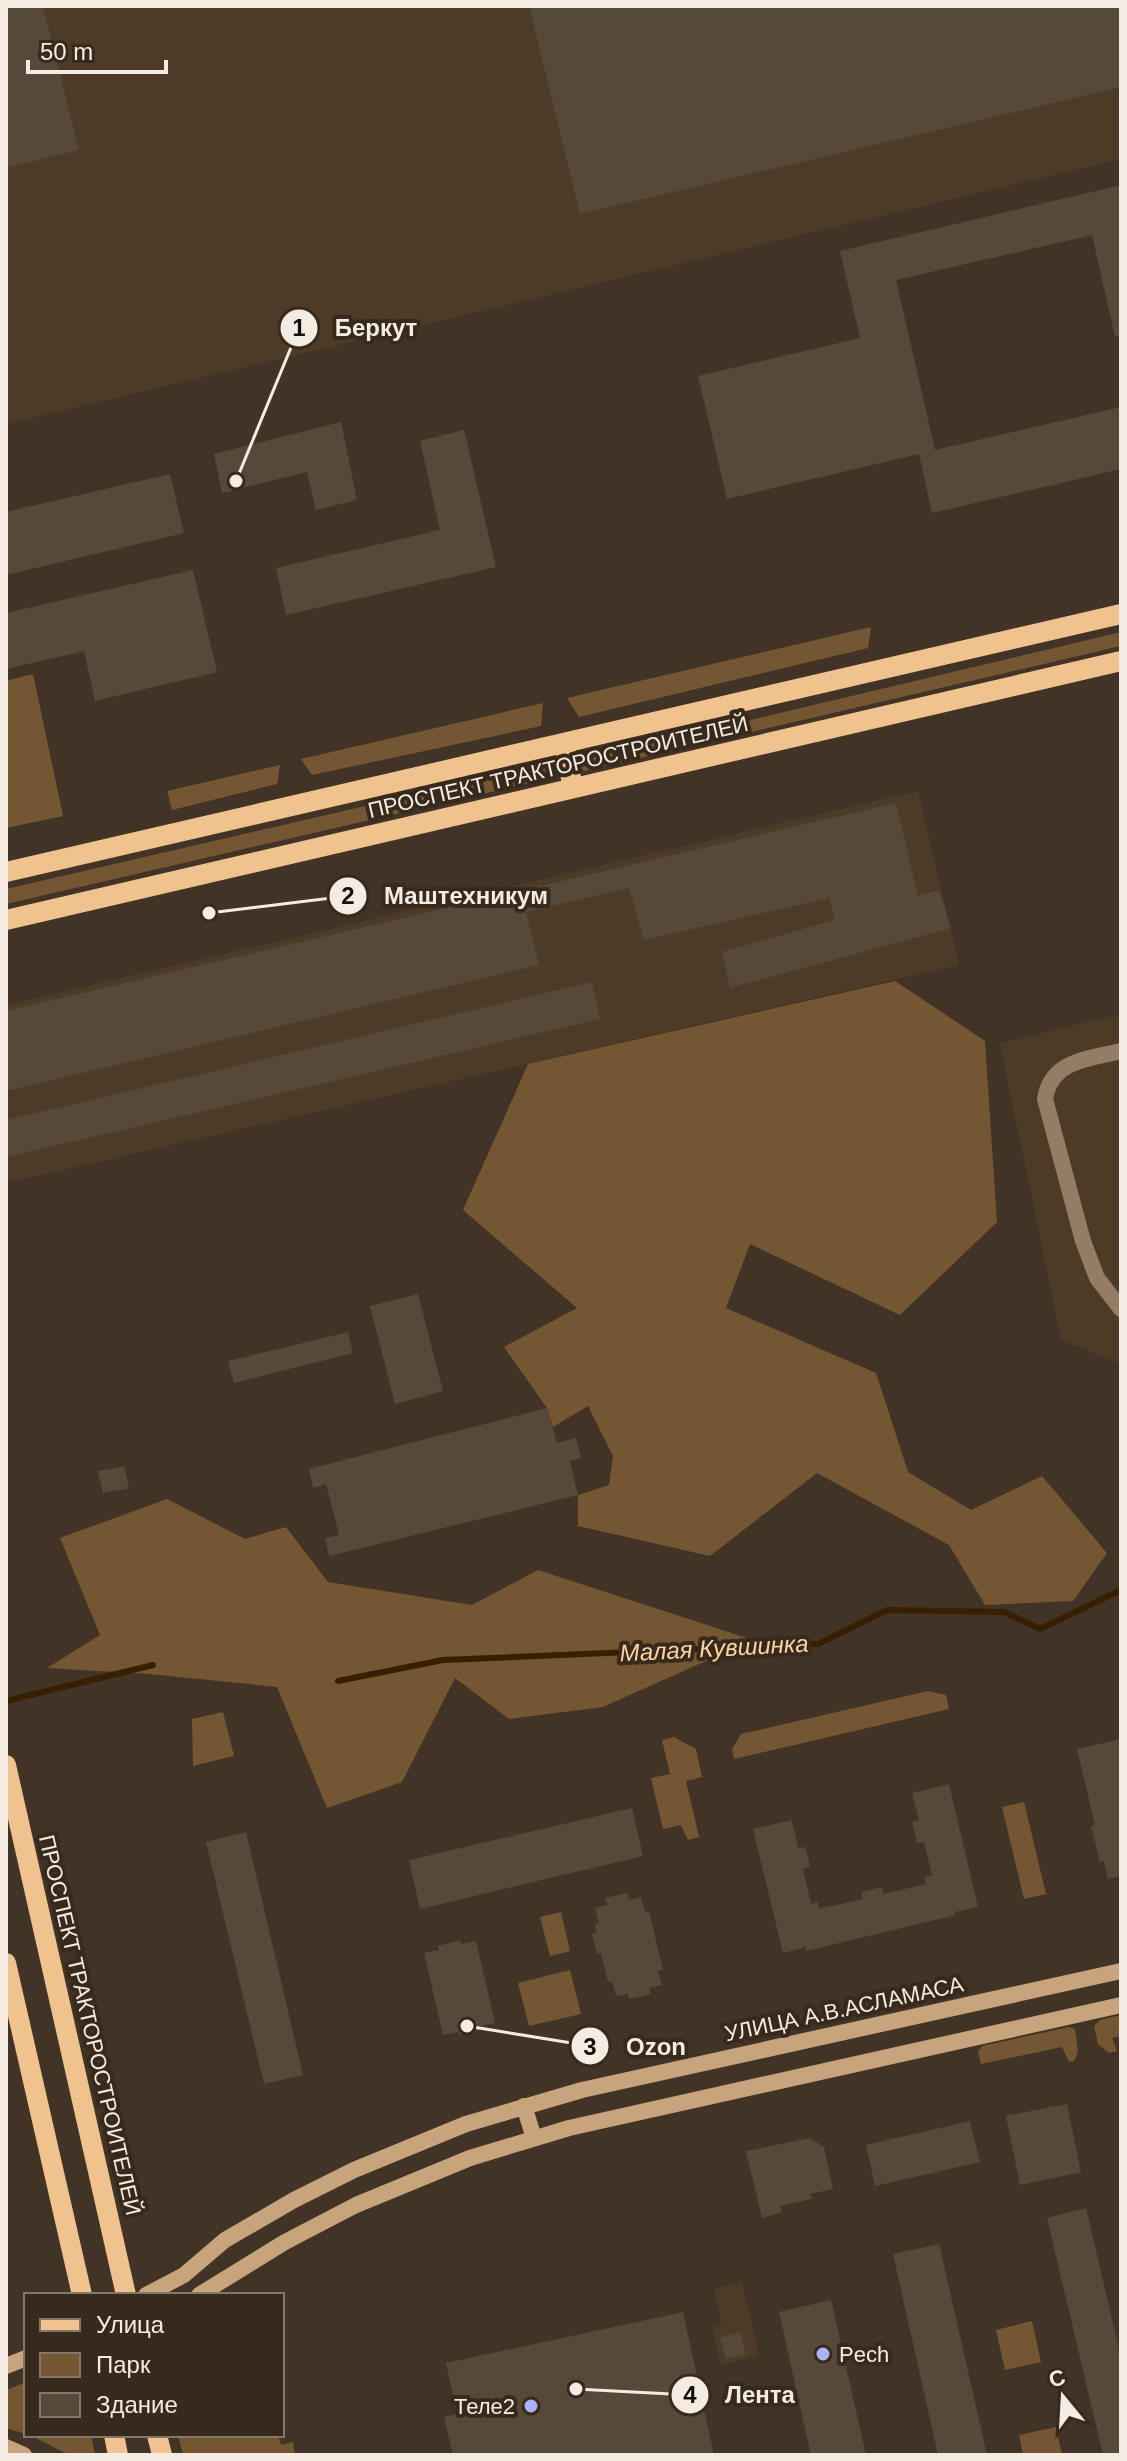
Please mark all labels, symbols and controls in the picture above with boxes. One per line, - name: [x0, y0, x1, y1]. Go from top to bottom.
- scale bar: [28, 24, 166, 74]
- text: 50 m: [40, 38, 93, 65]
- callout: Беркут: [279, 304, 434, 352]
- text: 1: [292, 314, 306, 341]
- text: Беркут: [335, 314, 418, 341]
- street label: ПРОСПЕКТ ТРАКТОРОСТРОИТЕЛЕЙ: [365, 711, 751, 823]
- callout: Маштехникум: [328, 872, 564, 920]
- text: 2: [341, 882, 355, 909]
- text: Маштехникум: [384, 882, 548, 909]
- water label: Малая Кувшинка: [619, 1630, 809, 1666]
- street label: ПРОСПЕКТ ТРАКТОРОСТРОИТЕЛЕЙ: [34, 1832, 146, 2218]
- street label: УЛИЦА А.В.АСЛАМАСА: [722, 1971, 966, 2047]
- callout: Ozon: [570, 2022, 702, 2070]
- text: 3: [583, 2033, 597, 2060]
- text: Ozon: [626, 2033, 686, 2060]
- legend: [24, 2293, 284, 2437]
- text: Улица: [96, 2311, 165, 2338]
- place label: Pech: [839, 2342, 889, 2367]
- marker: Pech: [814, 2345, 832, 2363]
- text: Парк: [96, 2351, 151, 2378]
- north arrow: [1023, 2357, 1103, 2437]
- text: С: [1046, 2364, 1068, 2393]
- callout: Лента: [670, 2371, 811, 2419]
- text: 4: [683, 2381, 697, 2408]
- text: Лента: [725, 2381, 796, 2408]
- text: Здание: [96, 2391, 178, 2418]
- place label: Теле2: [454, 2394, 515, 2419]
- marker: Теле2: [522, 2397, 540, 2415]

